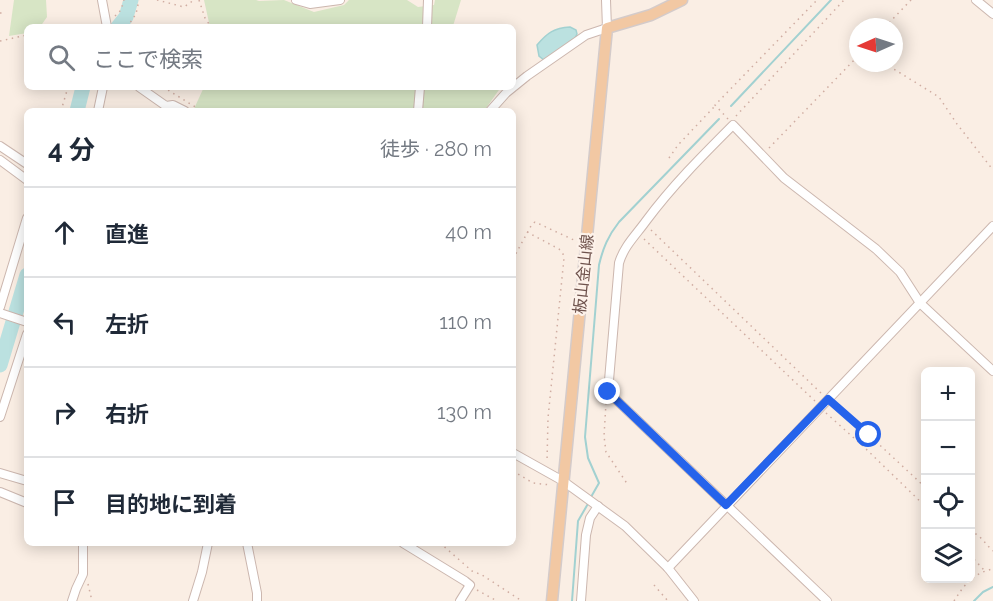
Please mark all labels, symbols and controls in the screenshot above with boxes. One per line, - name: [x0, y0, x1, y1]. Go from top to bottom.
- north arrow: [849, 18, 903, 72]
- search box: [24, 24, 516, 90]
- icon: search: [45, 41, 78, 74]
- text: ここで検索: [93, 46, 203, 72]
- text: 4 分: [48, 135, 95, 165]
- text: 徒歩 · 280 m: [380, 137, 492, 161]
- icon: ahead: [48, 216, 81, 249]
- text: 40 m: [445, 220, 492, 244]
- text: 直進: [105, 221, 149, 247]
- street label: 板山金山線: [570, 233, 597, 315]
- icon: left: [48, 306, 81, 339]
- text: 110 m: [439, 310, 492, 334]
- text: 左折: [105, 311, 149, 337]
- map controls: [921, 367, 975, 583]
- button: +: [921, 367, 975, 421]
- route end: [594, 378, 620, 404]
- icon: right: [48, 396, 81, 429]
- text: 130 m: [437, 400, 492, 424]
- text: 右折: [105, 401, 149, 427]
- route start: [855, 421, 881, 447]
- button: −: [921, 421, 975, 475]
- button: locate: [921, 475, 975, 529]
- icon: arrive: [48, 486, 81, 519]
- text: 目的地に到着: [105, 491, 237, 517]
- button: layers: [921, 529, 975, 583]

